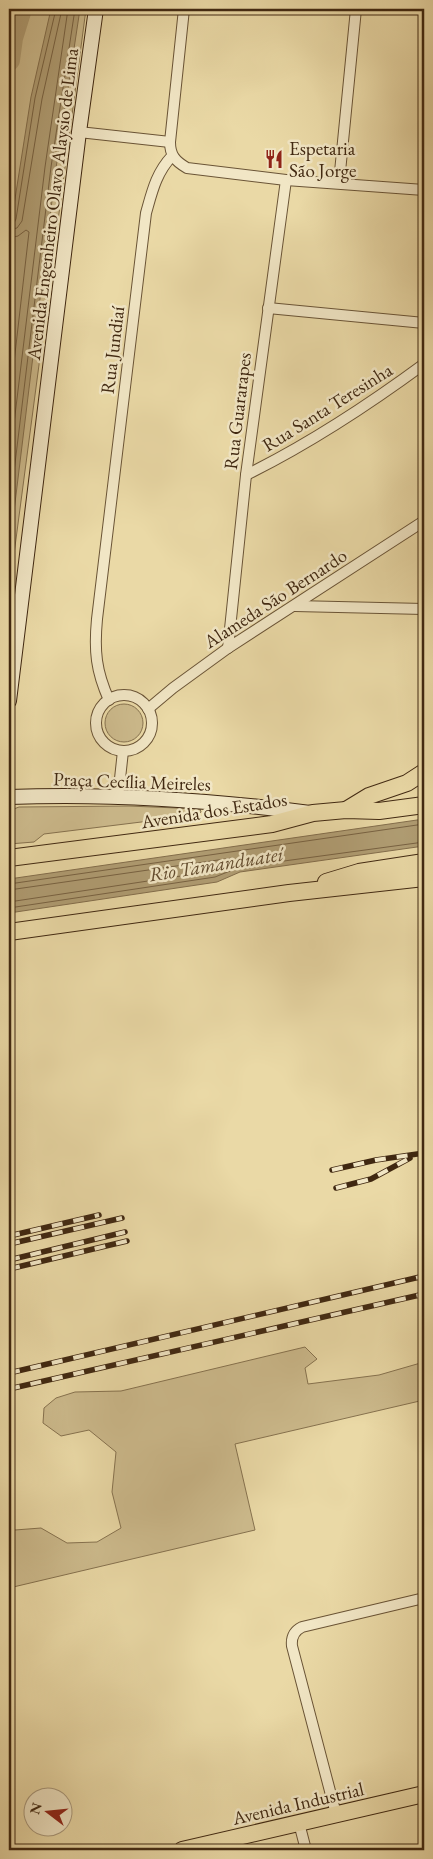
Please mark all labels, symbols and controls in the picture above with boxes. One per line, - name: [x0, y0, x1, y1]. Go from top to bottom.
- street label: Avenida Engenheiro Olavo Alaysio de Lima: [21, 46, 84, 363]
- place label: Espetaria São Jorge: [289, 136, 357, 183]
- restaurant icon: Espetaria São Jorge: [263, 148, 285, 170]
- street label: Rua Jundiaí: [95, 305, 130, 395]
- street label: Rua Guararapes: [218, 351, 257, 471]
- street label: Rua Santa Teresinha: [258, 357, 397, 457]
- street label: Alameda São Bernardo: [198, 543, 352, 655]
- street label: Praça Cecília Meireles: [53, 766, 211, 797]
- street label: Avenida dos Estados: [138, 787, 289, 835]
- water label: Rio Tamanduateí: [147, 840, 287, 887]
- street label: Avenida Industrial: [229, 1776, 367, 1831]
- north arrow: [22, 1786, 72, 1836]
- text: N: [25, 1800, 46, 1816]

